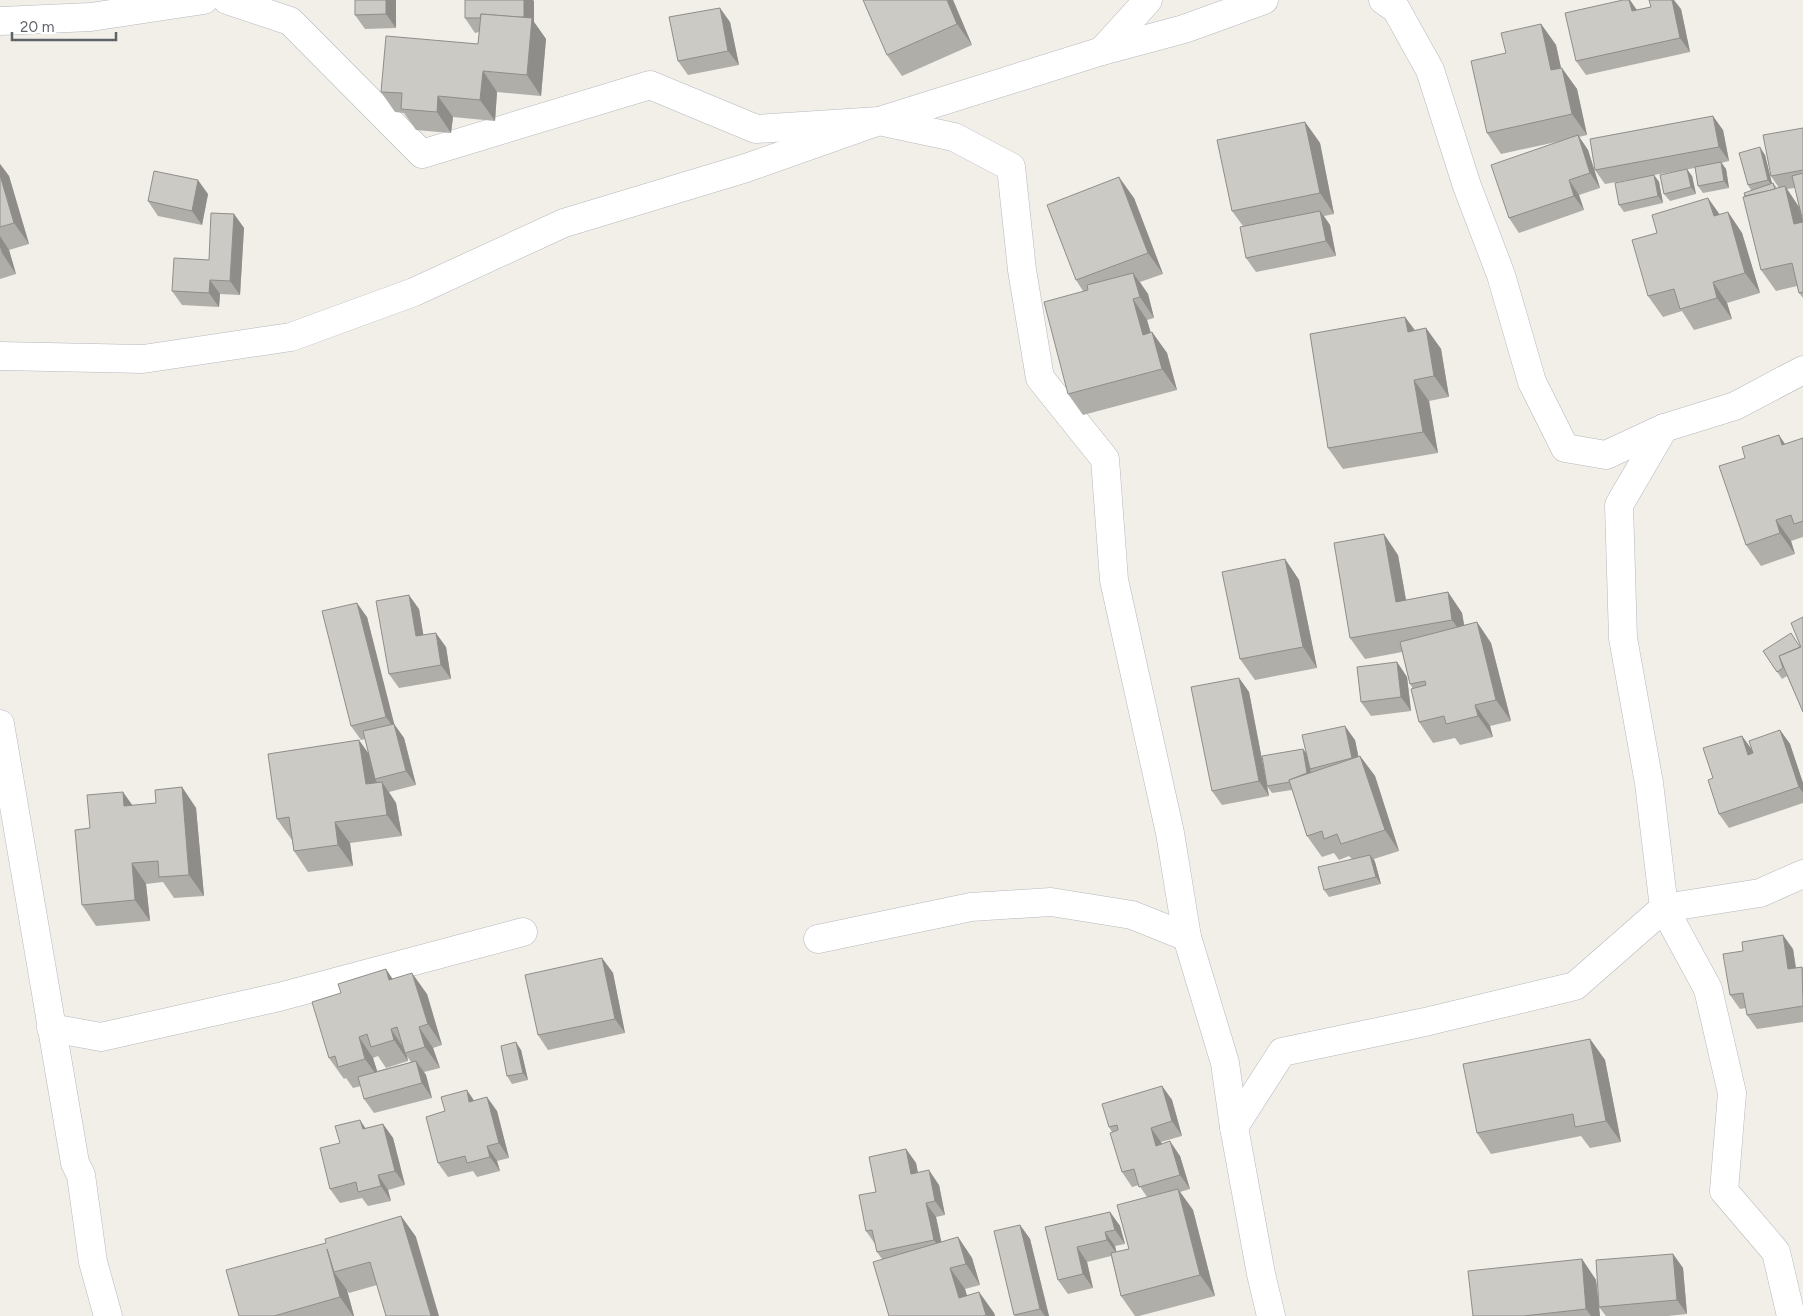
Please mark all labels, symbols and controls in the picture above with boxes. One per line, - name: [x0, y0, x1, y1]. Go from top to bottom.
- scale bar: [12, 10, 116, 42]
- text: 20 m: [20, 18, 54, 36]

